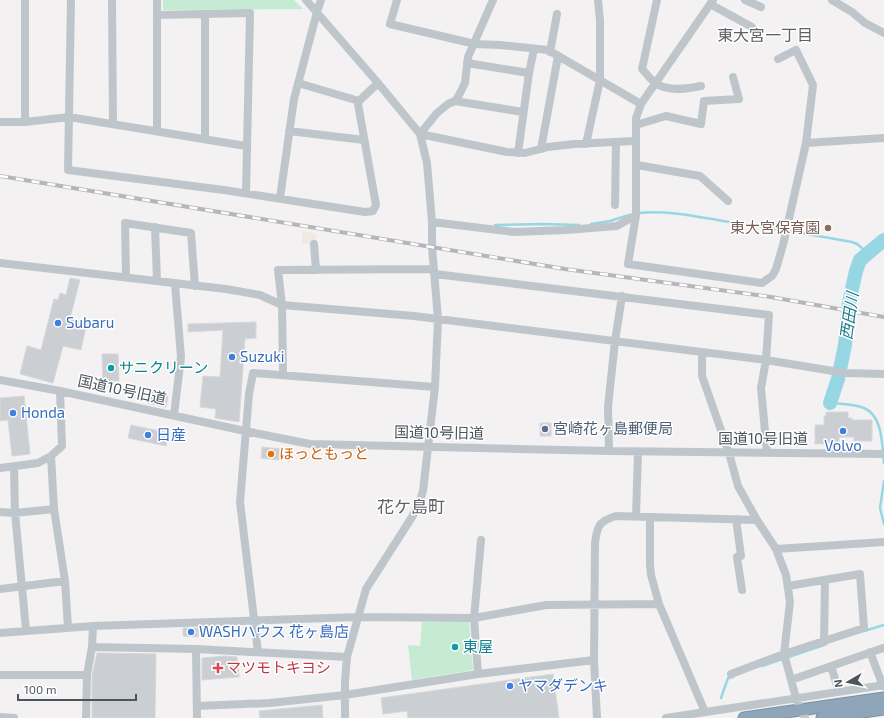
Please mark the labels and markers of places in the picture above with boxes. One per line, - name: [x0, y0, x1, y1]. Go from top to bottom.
- place label: 東大宮保育園: [730, 218, 820, 236]
- marker: 東大宮保育園: [823, 223, 833, 233]
- place label: Subaru: [66, 313, 114, 331]
- marker: Subaru: [53, 318, 63, 328]
- place label: Suzuki: [240, 347, 285, 365]
- marker: Suzuki: [227, 352, 237, 362]
- place label: サニクリーン: [119, 358, 208, 376]
- marker: サニクリーン: [106, 363, 116, 373]
- place label: Honda: [21, 403, 65, 421]
- marker: Honda: [8, 408, 18, 418]
- place label: 宮崎花ヶ島郵便局: [553, 419, 673, 437]
- marker: 宮崎花ヶ島郵便局: [540, 424, 550, 434]
- place label: 日産: [156, 425, 186, 443]
- marker: Volvo: [838, 426, 848, 436]
- marker: 日産: [143, 430, 153, 440]
- place label: Volvo: [824, 436, 862, 454]
- place label: ほっともっと: [279, 444, 369, 462]
- marker: ほっともっと: [266, 449, 276, 459]
- place label: WASHハウス 花ヶ島店: [199, 622, 349, 640]
- marker: WASHハウス 花ヶ島店: [186, 627, 196, 637]
- place label: 東屋: [463, 637, 493, 655]
- marker: 東屋: [450, 642, 460, 652]
- place label: マツモトキヨシ: [226, 658, 331, 676]
- marker: マツモトキヨシ: [213, 663, 223, 673]
- place label: ヤマダデンキ: [518, 676, 608, 694]
- marker: ヤマダデンキ: [505, 681, 515, 691]

